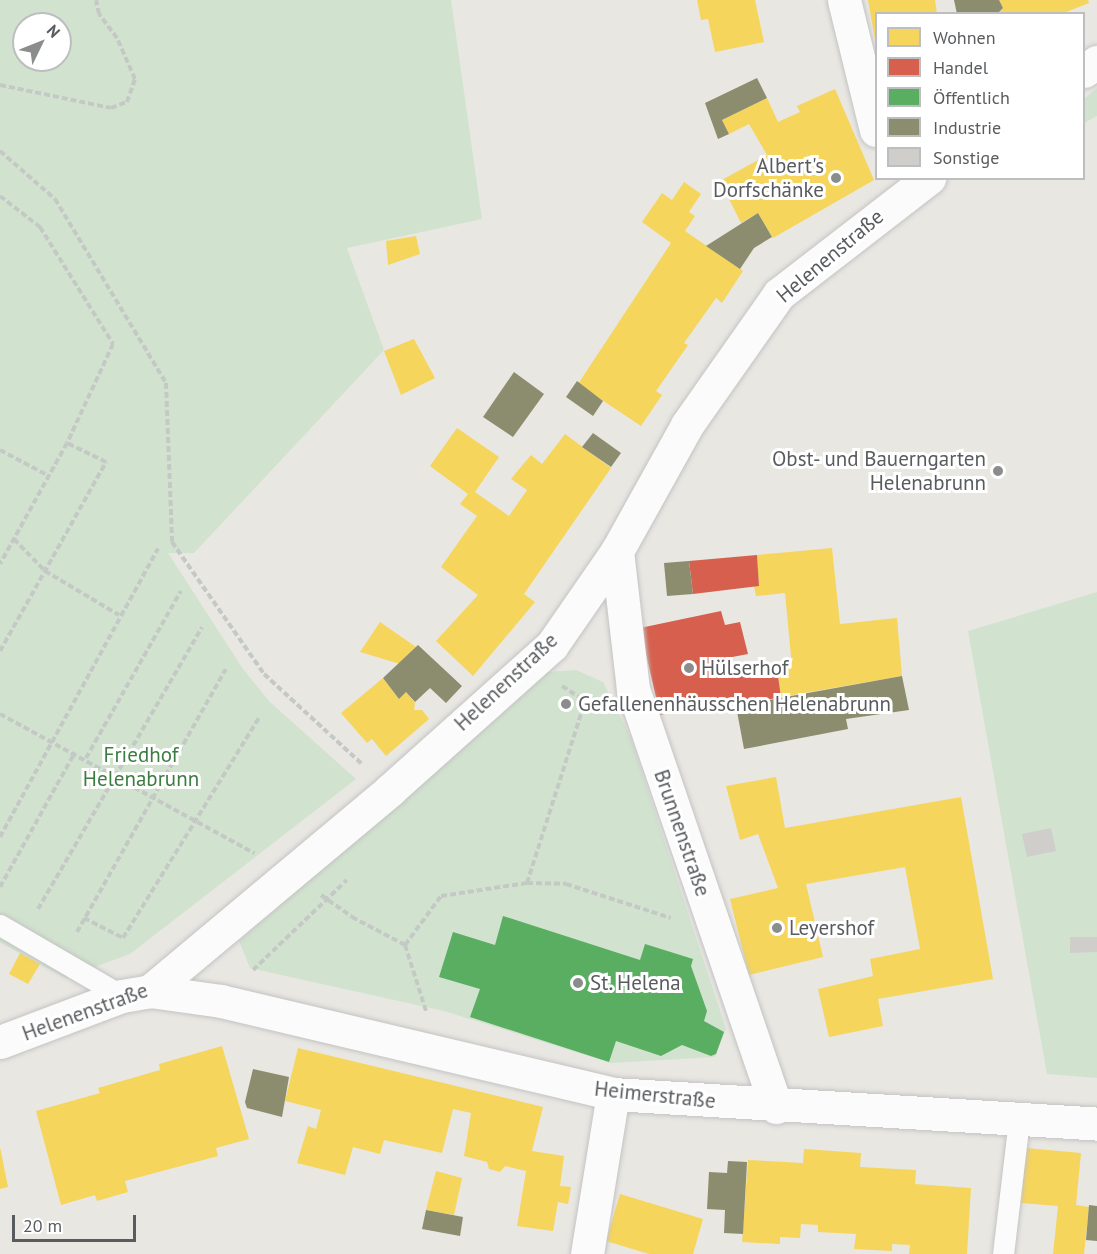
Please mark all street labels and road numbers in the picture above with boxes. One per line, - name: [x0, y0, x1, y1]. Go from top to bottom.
- street label: Helenenstraße: [771, 204, 889, 308]
- street label: Helenenstraße: [449, 628, 563, 736]
- street label: Brunnenstraße: [649, 766, 715, 900]
- street label: Helenenstraße: [19, 978, 151, 1046]
- street label: Heimerstraße: [593, 1076, 717, 1114]

